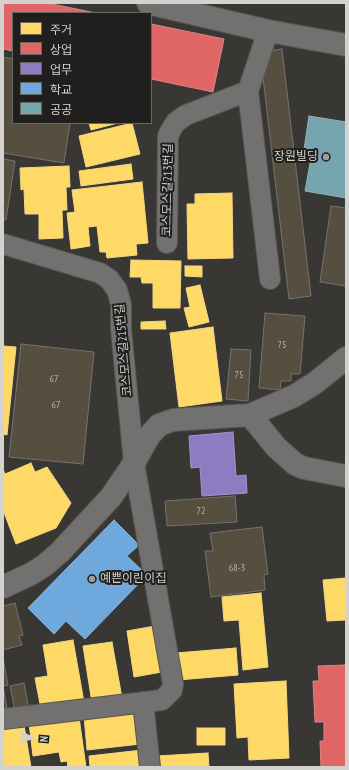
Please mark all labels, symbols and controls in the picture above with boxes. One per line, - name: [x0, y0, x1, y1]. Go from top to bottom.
- legend: [12, 12, 152, 124]
- text: 주거: [50, 22, 72, 37]
- text: 상업: [50, 42, 72, 57]
- text: 업무: [50, 62, 72, 77]
- text: 학교: [50, 82, 72, 97]
- text: 공공: [50, 102, 72, 117]
- street label: 코스모스길213번길: [160, 143, 176, 237]
- place label: 장원빌딩: [274, 150, 318, 164]
- marker: 장원빌딩: [321, 152, 331, 162]
- street label: 코스모스길215번길: [113, 303, 135, 397]
- house number: 75: [278, 339, 286, 351]
- house number: 75: [235, 369, 243, 381]
- house number: 67: [50, 373, 58, 385]
- house number: 67: [52, 399, 60, 411]
- house number: 72: [197, 505, 205, 517]
- house number: 68-3: [229, 562, 245, 574]
- place label: 예쁜이린이집: [100, 572, 166, 586]
- marker: 예쁜이린이집: [87, 574, 97, 584]
- north arrow: [12, 718, 52, 758]
- text: N: [37, 735, 51, 743]

